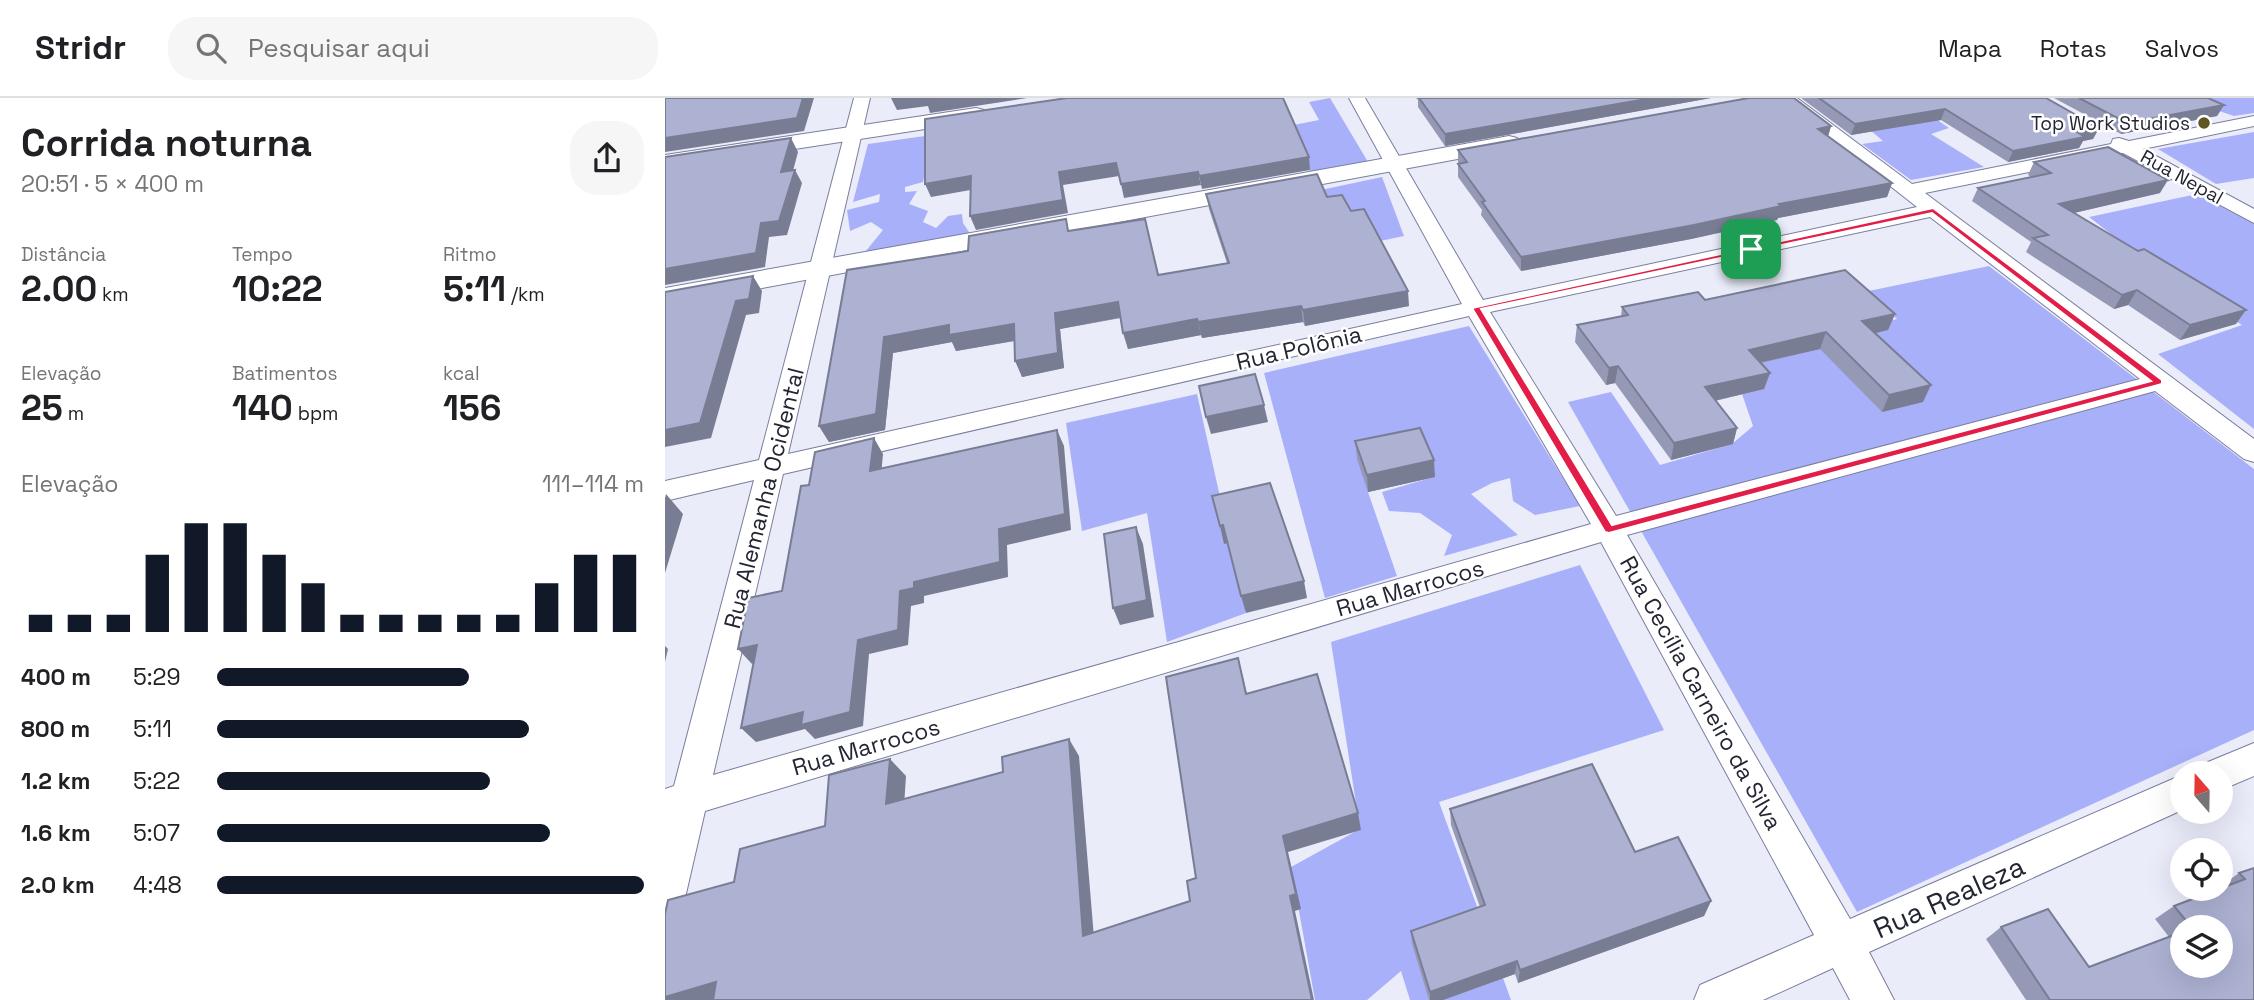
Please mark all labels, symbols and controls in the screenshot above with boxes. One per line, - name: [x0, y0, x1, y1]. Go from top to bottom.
- search box: [168, 17, 658, 80]
- text: Stridr: [35, 27, 126, 69]
- icon: search: [192, 29, 230, 67]
- text: Pesquisar aqui: [248, 31, 430, 65]
- text: Mapa: [1938, 33, 2002, 64]
- text: Rotas: [2040, 33, 2107, 64]
- text: Salvos: [2145, 33, 2219, 64]
- place label: Top Work Studios: [2031, 111, 2190, 136]
- marker: Top Work Studios: [2196, 115, 2212, 131]
- text: Corrida noturna: [21, 119, 312, 167]
- button: share: [570, 121, 644, 195]
- street label: Rua Nepal: [2136, 144, 2228, 210]
- text: 20:51 · 5 × 400 m: [21, 169, 204, 199]
- pin: [1721, 219, 1781, 279]
- icon: arrive: [1732, 230, 1770, 268]
- text: Distância: [21, 242, 106, 267]
- text: Tempo: [232, 242, 293, 267]
- text: Ritmo: [443, 242, 496, 267]
- text: 2.00: [21, 267, 97, 311]
- text: 10:22: [232, 267, 323, 311]
- text: 5:11: [443, 267, 506, 311]
- text: km: [97, 282, 129, 307]
- text: /km: [506, 282, 545, 307]
- street label: Rua Polônia: [1233, 319, 1365, 377]
- text: Elevação: [21, 361, 102, 386]
- text: Batimentos: [232, 361, 337, 386]
- text: kcal: [443, 361, 480, 386]
- street label: Rua Alemanha Ocidental: [717, 364, 811, 632]
- text: 25: [21, 386, 63, 430]
- text: 140: [232, 386, 293, 430]
- text: 156: [443, 386, 501, 430]
- text: m: [63, 401, 84, 426]
- text: bpm: [293, 401, 338, 426]
- text: Elevação: [21, 469, 119, 499]
- text: 111–114 m: [542, 469, 644, 499]
- street label: Rua Cecília Carneiro da Silva: [1613, 551, 1789, 835]
- street label: Rua Marrocos: [1333, 553, 1487, 623]
- text: 400 m: [21, 662, 91, 692]
- text: 5:29: [133, 662, 180, 692]
- street label: Rua Marrocos: [789, 712, 943, 782]
- text: 800 m: [21, 714, 90, 744]
- text: 5:11: [133, 714, 172, 744]
- north arrow: [2170, 761, 2233, 824]
- map controls: [2170, 761, 2233, 978]
- text: 1.2 km: [21, 766, 90, 796]
- text: 5:22: [133, 766, 180, 796]
- text: 1.6 km: [21, 818, 91, 848]
- text: 5:07: [133, 818, 180, 848]
- button: locate: [2170, 838, 2233, 901]
- street label: Rua Realeza: [1868, 848, 2030, 946]
- text: 2.0 km: [21, 870, 95, 900]
- text: 4:48: [133, 870, 182, 900]
- button: layers: [2170, 915, 2233, 978]

